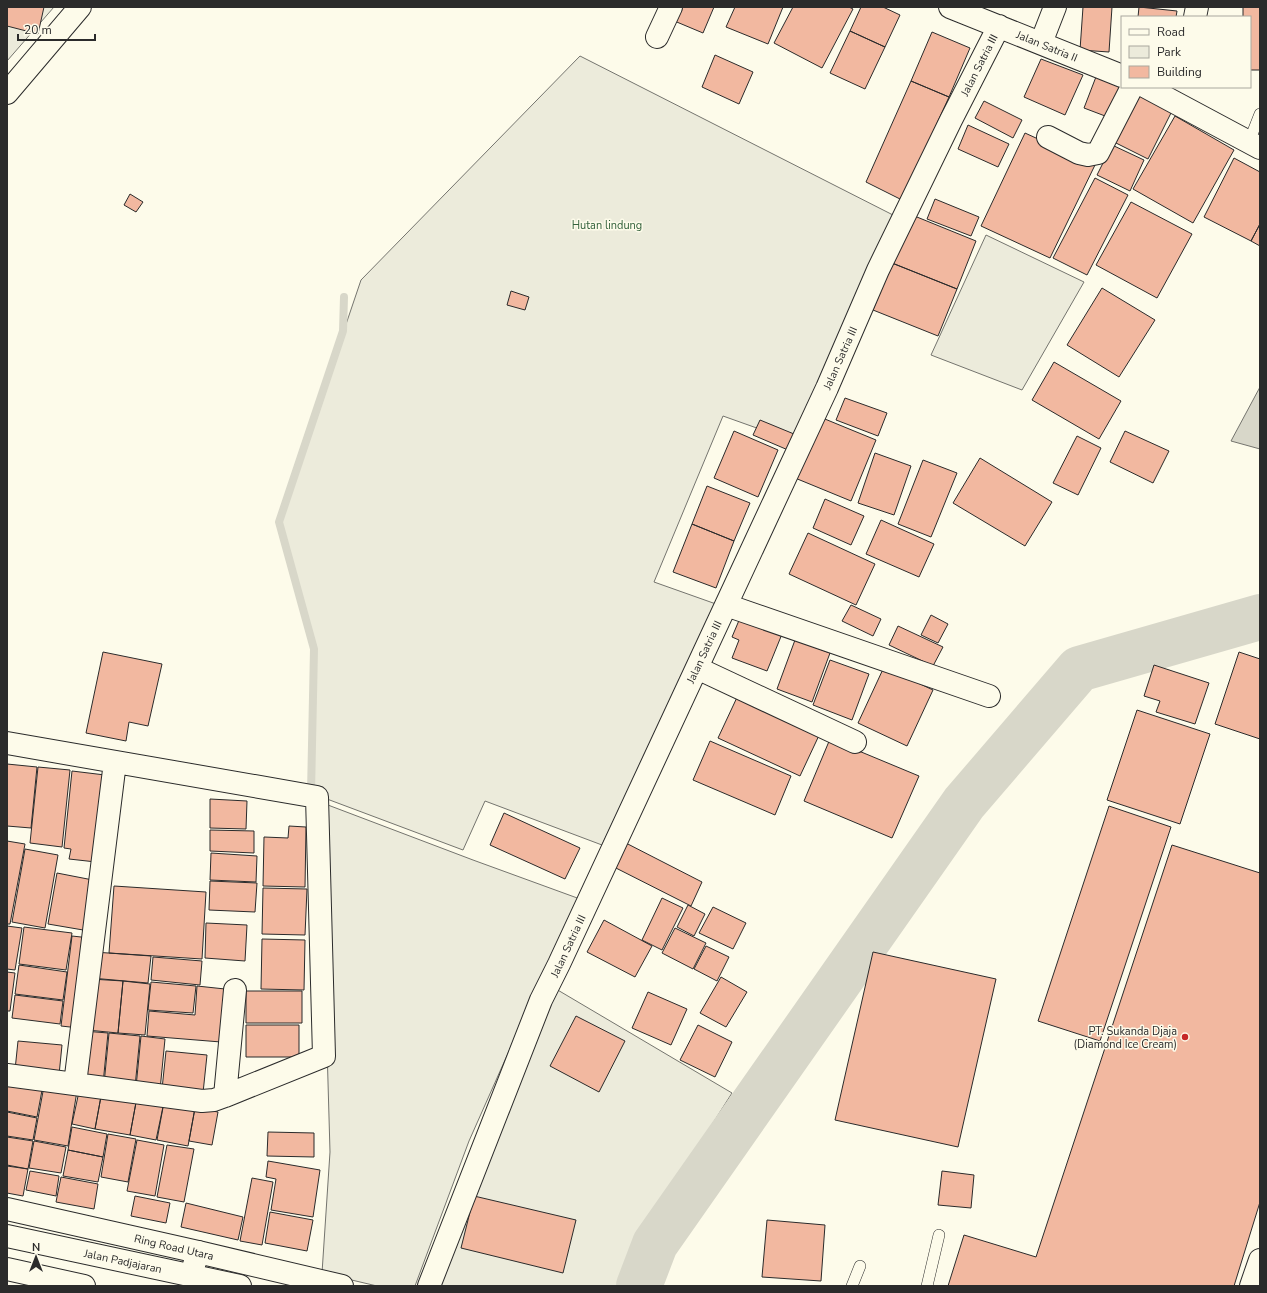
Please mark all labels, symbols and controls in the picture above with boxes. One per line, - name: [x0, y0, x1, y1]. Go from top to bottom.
- scale bar: [18, 16, 95, 42]
- legend: [1121, 16, 1251, 88]
- text: 20 m: [24, 22, 52, 38]
- text: Road: [1157, 24, 1185, 40]
- street label: Jalan Satria II: [1013, 27, 1080, 66]
- street label: Jalan Satria III: [957, 32, 1001, 100]
- text: Park: [1157, 44, 1182, 60]
- text: Building: [1157, 64, 1202, 80]
- park label: Hutan lindung: [572, 218, 642, 233]
- street label: Jalan Satria III: [819, 324, 861, 393]
- street label: Jalan Satria III: [683, 618, 726, 687]
- street label: Jalan Satria III: [547, 912, 590, 981]
- place label: PT. Sukanda Djaja (Diamond Ice Cream): [1074, 1024, 1177, 1052]
- marker: PT. Sukanda Djaja (Diamond Ice Cream): [1180, 1032, 1190, 1042]
- street label: Ring Road Utara: [133, 1231, 215, 1264]
- north arrow: [16, 1237, 56, 1277]
- text: N: [32, 1240, 40, 1255]
- street label: Jalan Padjajaran: [82, 1246, 163, 1277]

